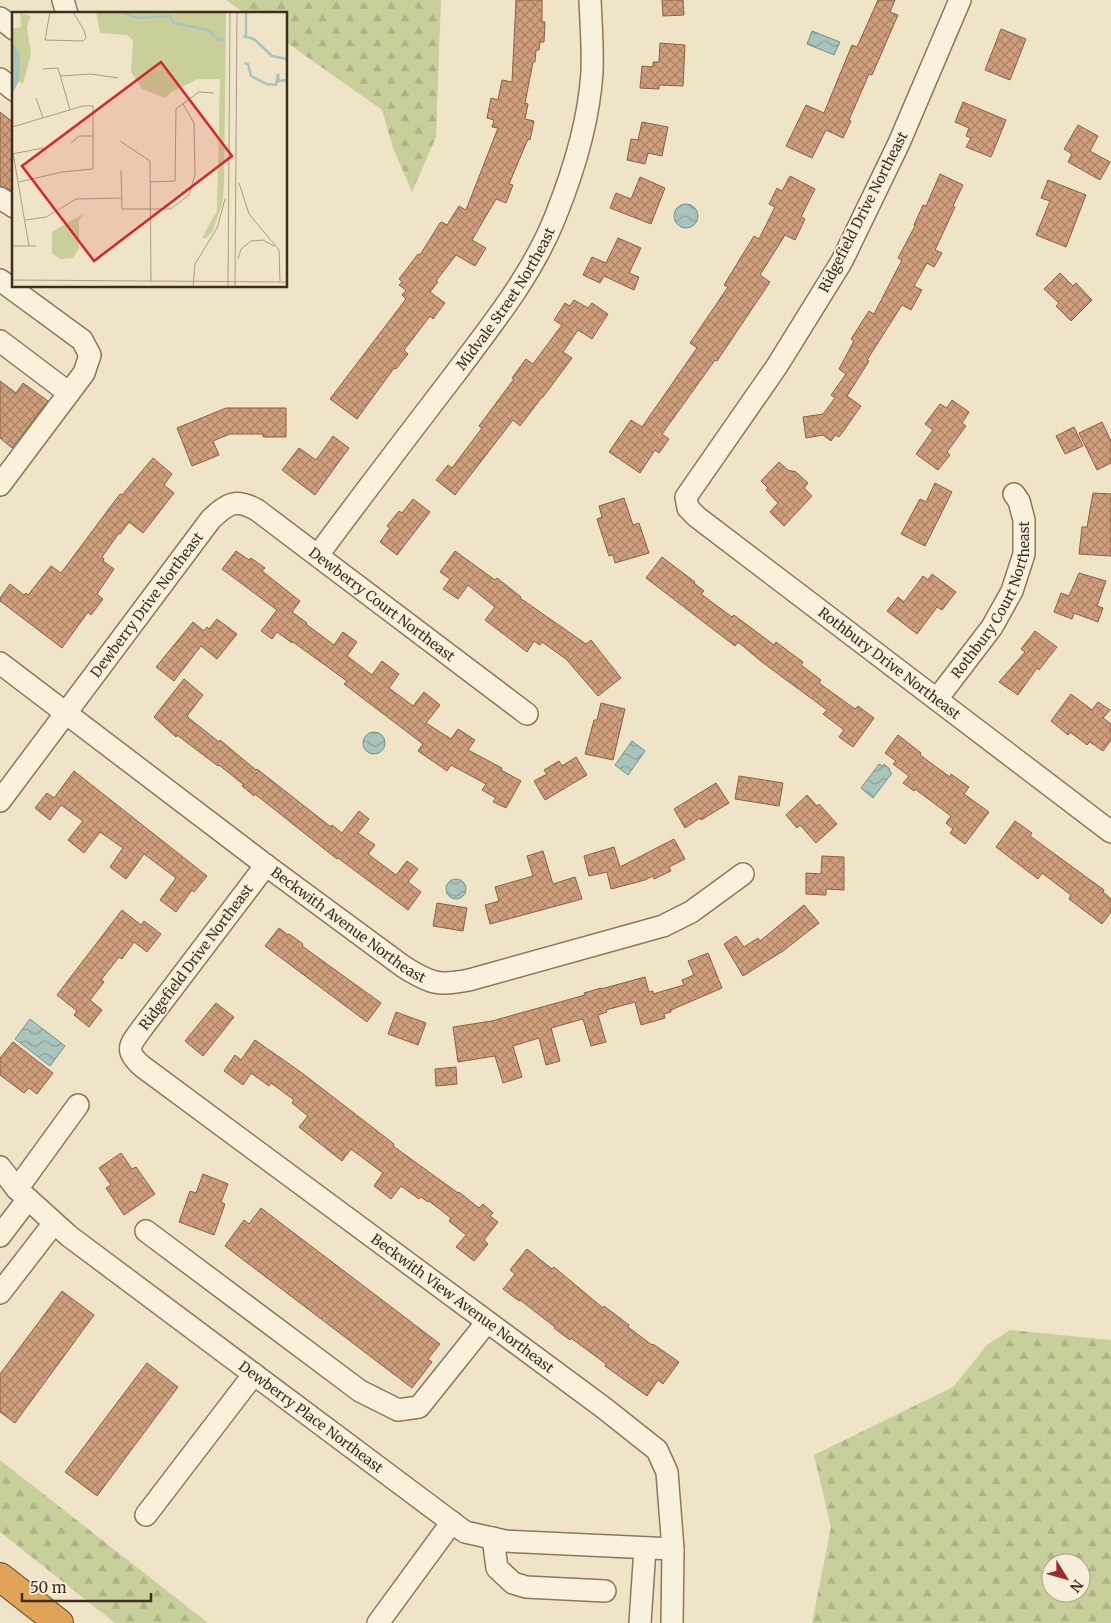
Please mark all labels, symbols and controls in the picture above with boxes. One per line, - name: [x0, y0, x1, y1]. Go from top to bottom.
- inset map: [12, 12, 288, 288]
- street label: Ridgefield Drive Northeast: [815, 128, 912, 295]
- street label: Midvale Street Northeast: [452, 224, 559, 374]
- street label: Rothbury Court Northeast: [947, 520, 1033, 682]
- street label: Dewberry Drive Northeast: [86, 528, 207, 681]
- street label: Dewberry Court Northeast: [305, 543, 459, 666]
- street label: Rothbury Drive Northeast: [815, 603, 964, 723]
- street label: Beckwith Avenue Northeast: [267, 863, 429, 987]
- street label: Ridgefield Drive Northeast: [135, 880, 257, 1034]
- street label: Beckwith View Avenue Northeast: [367, 1230, 558, 1377]
- street label: Dewberry Place Northeast: [235, 1357, 387, 1477]
- north arrow: [1041, 1553, 1091, 1603]
- scale bar: [22, 1570, 151, 1602]
- text: N: [1066, 1576, 1087, 1596]
- text: 50 m: [30, 1578, 67, 1597]

